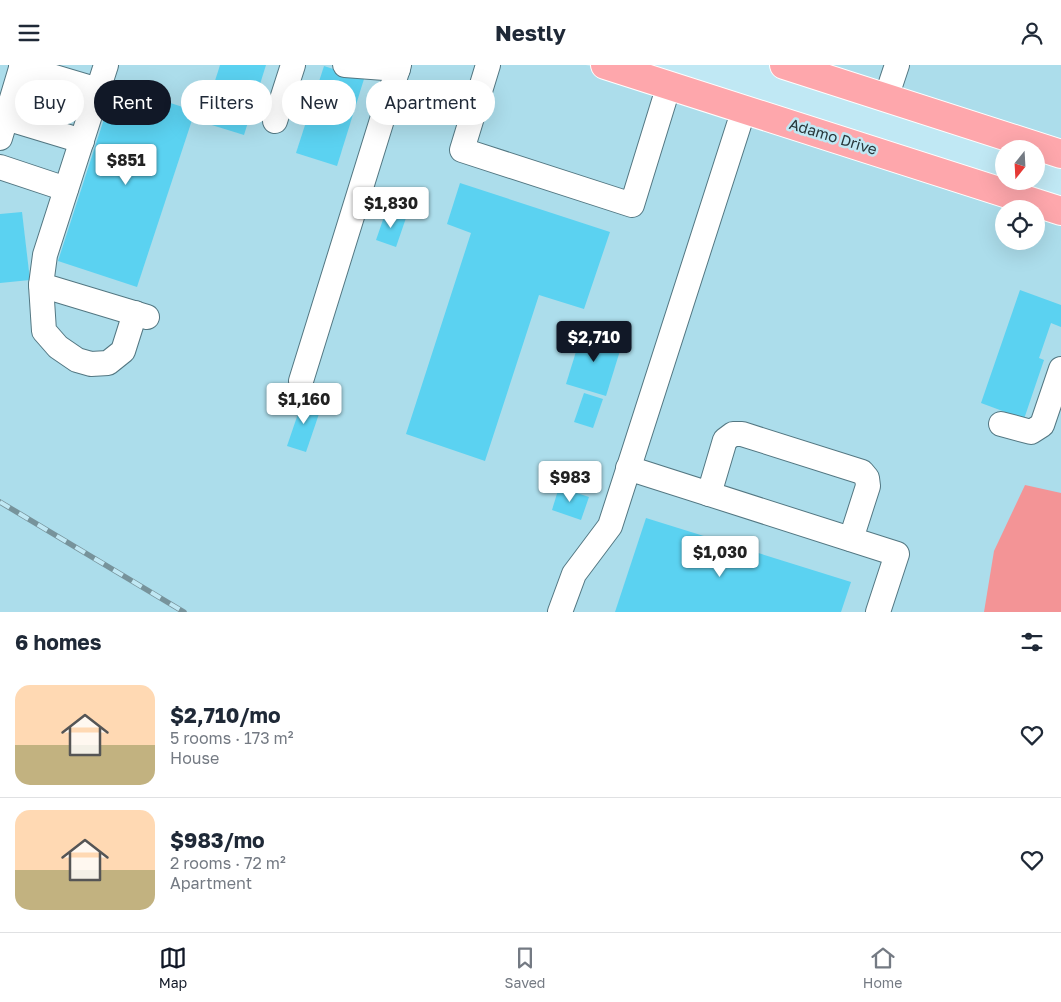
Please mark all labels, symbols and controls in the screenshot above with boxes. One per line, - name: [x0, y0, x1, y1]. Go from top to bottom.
- icon: menu: [15, 19, 43, 47]
- text: Nestly: [495, 19, 566, 46]
- icon: person: [1018, 19, 1046, 47]
- chip: Buy: [15, 80, 84, 125]
- chip: Rent: [94, 80, 171, 125]
- chip: Filters: [181, 80, 272, 125]
- chip: New: [282, 80, 356, 125]
- chip: Apartment: [366, 80, 495, 125]
- street label: Adamo Drive: [787, 114, 880, 158]
- north arrow: [995, 140, 1045, 190]
- map controls: [995, 140, 1045, 250]
- pin: $851: [96, 143, 156, 186]
- text: $851: [107, 150, 145, 170]
- pin: $1,830: [350, 186, 432, 229]
- text: $1,830: [364, 193, 418, 213]
- button: locate: [995, 200, 1045, 250]
- pin: $2,710: [553, 321, 635, 363]
- text: $2,710: [568, 327, 620, 347]
- pin: $1,160: [263, 383, 345, 425]
- text: $1,160: [278, 389, 330, 409]
- pin: $983: [540, 461, 600, 503]
- text: $983: [550, 467, 590, 487]
- pin: $1,030: [679, 535, 761, 578]
- text: $1,030: [693, 542, 747, 562]
- icon: filters: [1018, 628, 1046, 656]
- text: 6 homes: [15, 629, 101, 655]
- text: $2,710/mo: [170, 702, 281, 728]
- icon: home: [55, 705, 115, 765]
- icon: heart: [1018, 721, 1046, 749]
- text: 5 rooms · 173 m²: [170, 728, 294, 748]
- text: House: [170, 748, 219, 768]
- text: $983/mo: [170, 827, 265, 853]
- icon: home: [55, 830, 115, 890]
- icon: heart: [1018, 846, 1046, 874]
- text: 2 rooms · 72 m²: [170, 853, 286, 873]
- text: Apartment: [170, 873, 252, 893]
- tab: Map: [159, 944, 187, 991]
- tab: Saved: [505, 944, 545, 991]
- tab: Home: [863, 944, 902, 991]

